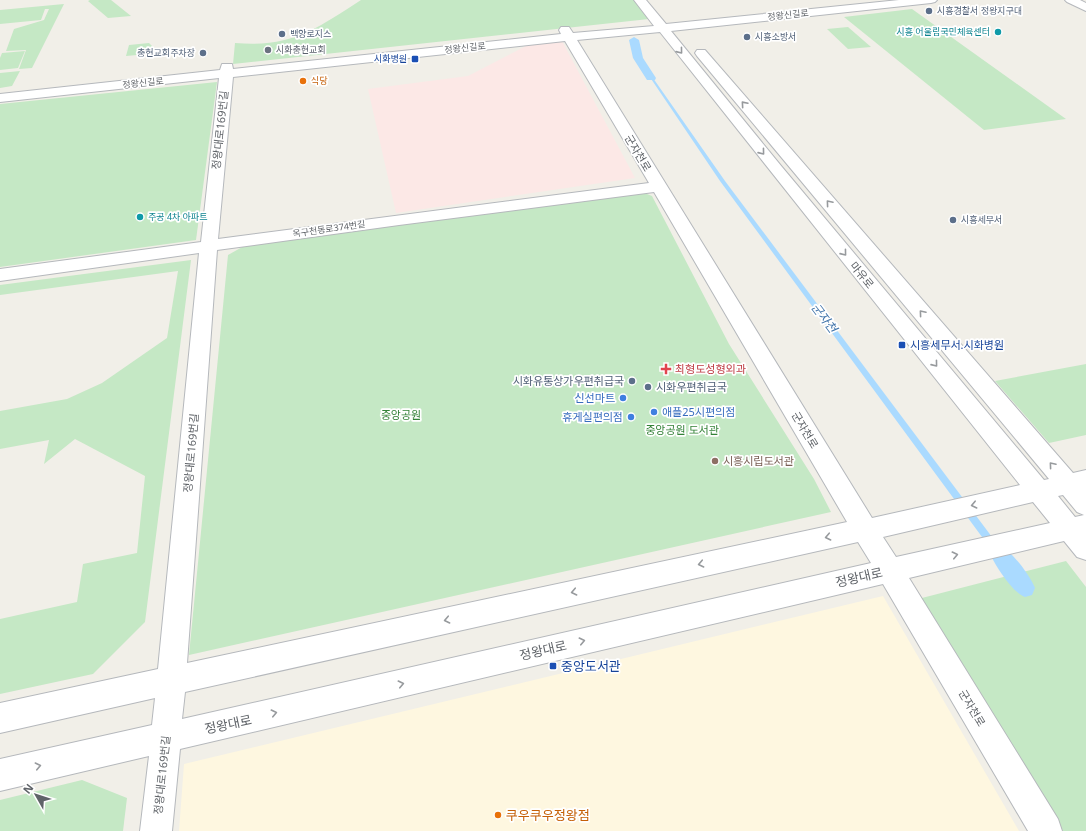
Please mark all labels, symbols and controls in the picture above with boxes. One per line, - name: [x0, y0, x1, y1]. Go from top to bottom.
- place label: 시흥경찰서 정왕지구대: [937, 4, 1022, 17]
- street label: 정왕신길로: [767, 6, 809, 23]
- marker: 시흥경찰서 정왕지구대: [924, 6, 934, 16]
- place label: 시흥 어울림국민체육센터: [897, 25, 990, 38]
- place label: 백양로지스: [290, 27, 331, 40]
- marker: 시흥 어울림국민체육센터: [993, 27, 1003, 37]
- marker: 백양로지스: [277, 29, 287, 39]
- place label: 시흥소방서: [755, 30, 796, 43]
- marker: 시흥소방서: [742, 32, 752, 42]
- street label: 정왕신길로: [444, 39, 486, 56]
- place label: 시화충현교회: [276, 43, 326, 56]
- marker: 시화충현교회: [263, 45, 273, 55]
- place label: 충현교회주차장: [137, 46, 195, 59]
- one-way arrow: [676, 46, 683, 53]
- marker: 충현교회주차장: [198, 48, 208, 58]
- place label: 시화병원: [374, 52, 407, 65]
- marker: 시화병원: [410, 54, 420, 64]
- street label: 정왕신길로: [122, 74, 164, 91]
- place label: 식당: [311, 74, 328, 87]
- marker: 식당: [298, 76, 308, 86]
- street label: 정왕대로169번길: [208, 90, 231, 170]
- one-way arrow: [742, 101, 749, 109]
- street label: 군자천로: [622, 132, 655, 174]
- one-way arrow: [757, 148, 764, 155]
- one-way arrow: [826, 200, 833, 207]
- place label: 주공 4차 아파트: [148, 210, 208, 223]
- marker: 주공 4차 아파트: [135, 212, 145, 222]
- place label: 시흥세무서: [961, 213, 1002, 226]
- marker: 시흥세무서: [948, 215, 958, 225]
- street label: 옥구천동로374번길: [292, 217, 366, 240]
- one-way arrow: [840, 248, 847, 255]
- street label: 마유로: [847, 258, 878, 291]
- water label: 군자천: [808, 299, 842, 338]
- one-way arrow: [920, 310, 927, 317]
- place label: 시흥세무서.시화병원: [910, 337, 1004, 352]
- marker: 시흥세무서.시화병원: [897, 340, 907, 350]
- one-way arrow: [931, 360, 938, 367]
- place label: 최형도성형외과: [675, 361, 746, 376]
- marker: 최형도성형외과: [660, 363, 672, 375]
- place label: 시화유통상가우편취급국: [513, 373, 624, 388]
- marker: 시화유통상가우편취급국: [627, 376, 637, 386]
- place label: 시화우편취급국: [656, 379, 727, 394]
- marker: 시화우편취급국: [643, 382, 653, 392]
- place label: 신선마트: [575, 390, 615, 405]
- marker: 신선마트: [618, 393, 628, 403]
- place label: 애플25시편의점: [662, 404, 735, 419]
- park label: 중앙공원: [381, 407, 421, 422]
- marker: 애플25시편의점: [649, 407, 659, 417]
- place label: 휴게실편의점: [562, 409, 623, 424]
- street label: 군자천로: [789, 409, 822, 451]
- marker: 휴게실편의점: [626, 412, 636, 422]
- street label: 정왕대로169번길: [180, 413, 201, 493]
- park label: 중앙공원 도서관: [645, 422, 719, 437]
- place label: 시흥시립도서관: [723, 453, 794, 468]
- marker: 시흥시립도서관: [710, 456, 720, 466]
- one-way arrow: [1049, 462, 1056, 470]
- one-way arrow: [971, 500, 978, 509]
- one-way arrow: [825, 532, 831, 540]
- one-way arrow: [952, 552, 958, 560]
- one-way arrow: [698, 560, 704, 568]
- street label: 정왕대로: [834, 563, 884, 591]
- one-way arrow: [571, 588, 577, 596]
- one-way arrow: [444, 615, 450, 623]
- street label: 정왕대로: [518, 636, 568, 664]
- one-way arrow: [579, 638, 585, 646]
- place label: 중앙도서관: [561, 657, 621, 675]
- marker: 중앙도서관: [548, 661, 558, 671]
- one-way arrow: [398, 680, 404, 688]
- street label: 군자천로: [956, 687, 989, 729]
- street label: 정왕대로: [203, 710, 253, 738]
- one-way arrow: [271, 710, 277, 718]
- street label: 정왕대로169번길: [150, 735, 173, 815]
- one-way arrow: [35, 763, 41, 771]
- north arrow: [16, 775, 56, 815]
- text: N: [19, 780, 36, 797]
- place label: 쿠우쿠우정왕점: [506, 806, 590, 824]
- marker: 쿠우쿠우정왕점: [493, 810, 503, 820]

